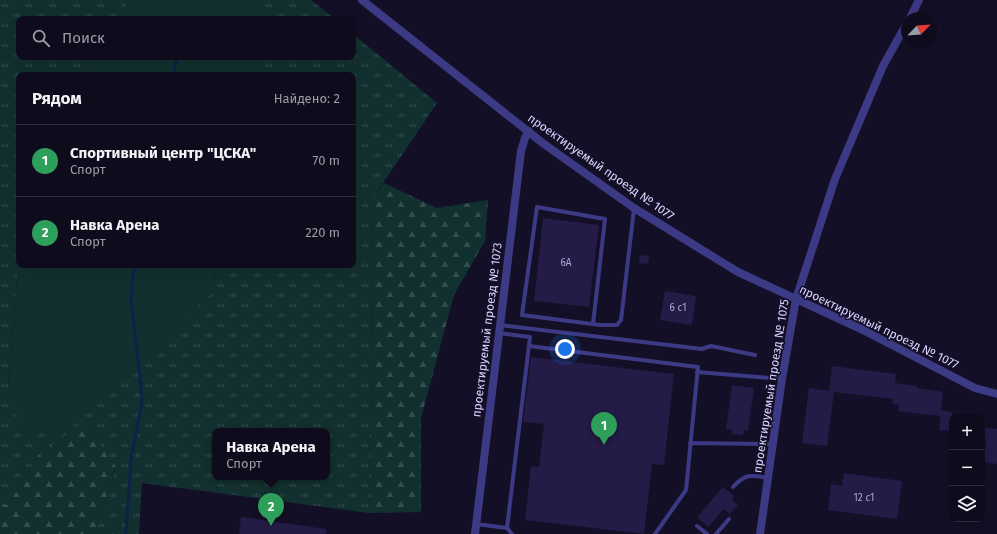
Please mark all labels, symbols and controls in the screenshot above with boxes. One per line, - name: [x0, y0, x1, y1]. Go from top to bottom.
- north arrow: [901, 12, 937, 48]
- search box: [16, 16, 356, 60]
- icon: search: [30, 27, 52, 49]
- text: Поиск: [62, 29, 105, 47]
- text: Рядом: [32, 88, 82, 109]
- text: Найдено: 2: [274, 91, 340, 106]
- street label: проектируемый проезд № 1077: [525, 111, 677, 223]
- text: Спортивный центр "ЦСКА": [70, 144, 256, 162]
- text: 1: [42, 153, 48, 168]
- text: 70 m: [313, 153, 340, 168]
- text: Спорт: [70, 162, 106, 177]
- text: Навка Арена: [70, 216, 159, 234]
- text: 2: [42, 225, 48, 240]
- text: 220 m: [305, 225, 340, 240]
- text: Спорт: [70, 234, 106, 249]
- street label: проектируемый проезд № 1073: [469, 242, 505, 418]
- house number: 6А: [560, 257, 572, 269]
- street label: проектируемый проезд № 1077: [797, 282, 961, 372]
- street label: проектируемый проезд № 1075: [750, 298, 792, 474]
- house number: 6 с1: [670, 302, 686, 314]
- your location: [555, 339, 575, 359]
- pin: 1: [591, 412, 617, 445]
- map controls: [949, 414, 985, 522]
- button: +: [949, 414, 985, 450]
- popup: [212, 428, 330, 480]
- text: Навка Арена: [226, 438, 316, 456]
- button: −: [949, 450, 985, 486]
- text: Спорт: [226, 456, 262, 471]
- button: layers: [949, 486, 985, 522]
- house number: 12 с1: [854, 492, 874, 504]
- pin: 2: [258, 493, 284, 526]

